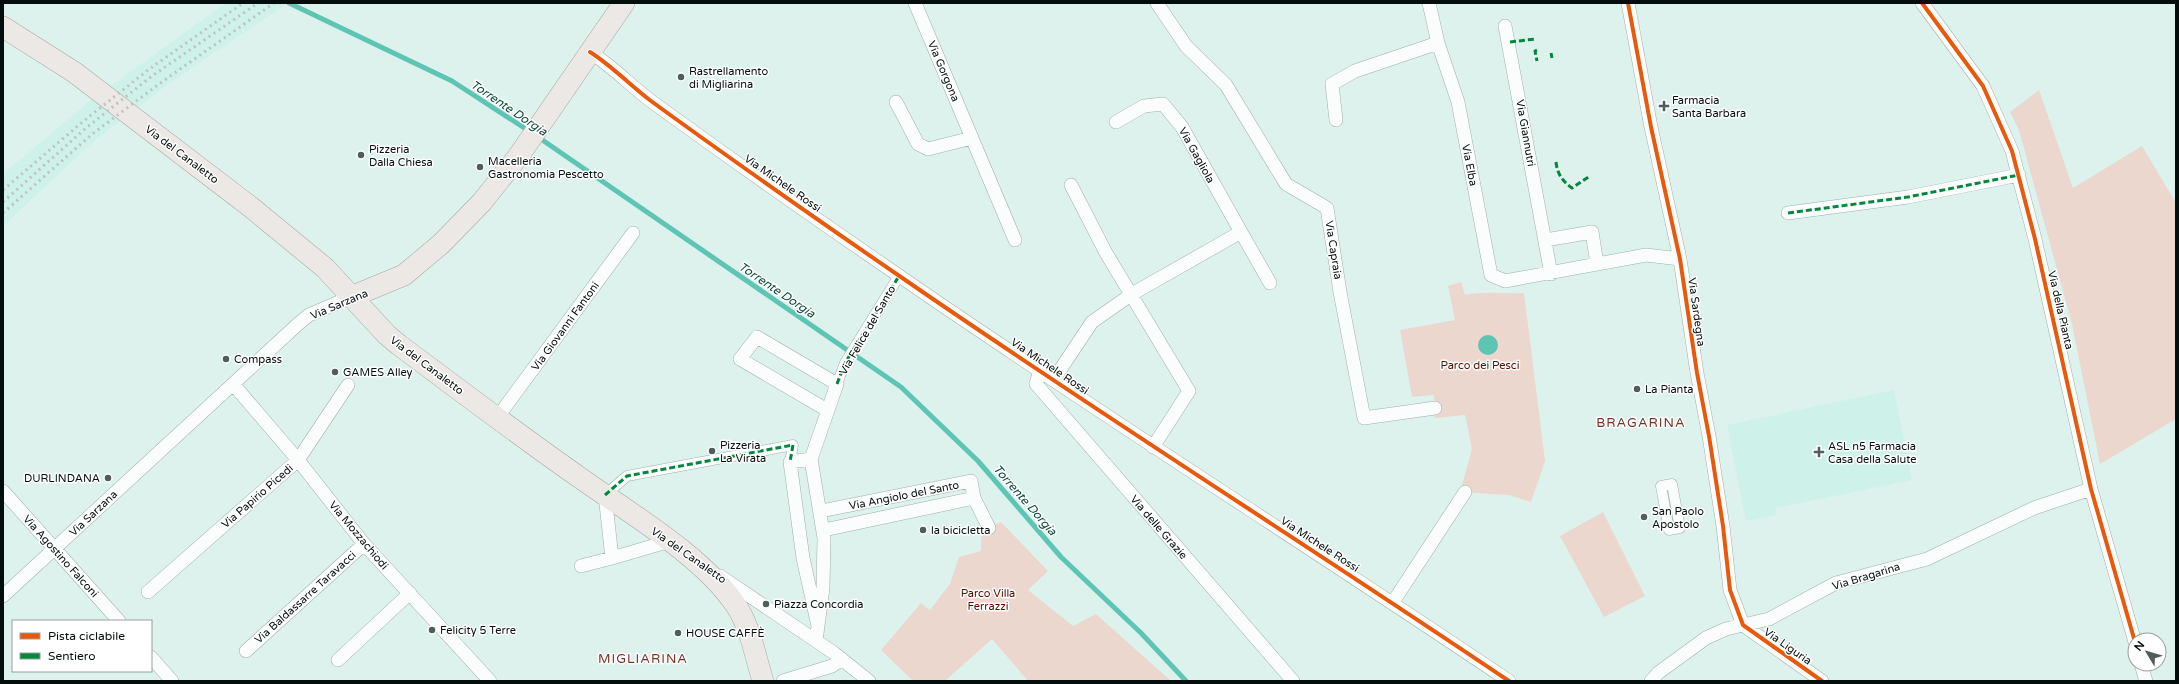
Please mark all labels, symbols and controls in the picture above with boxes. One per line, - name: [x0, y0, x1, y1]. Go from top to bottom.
- street label: Via Gorgona: [925, 39, 962, 104]
- place label: Rastrellamento di Migliarina: [689, 65, 768, 91]
- marker: Rastrellamento di Migliarina: [676, 72, 686, 82]
- water label: Torrente Dorgia: [468, 77, 550, 139]
- place label: Farmacia Santa Barbara: [1672, 94, 1746, 120]
- street label: Via Giannutri: [1513, 99, 1538, 168]
- marker: Farmacia Santa Barbara: [1659, 101, 1669, 111]
- street label: Via del Canaletto: [142, 122, 221, 186]
- street label: Via Gagliola: [1176, 125, 1217, 185]
- place label: Pizzeria Dalla Chiesa: [369, 143, 433, 169]
- street label: Via Elba: [1459, 143, 1480, 187]
- marker: Pizzeria Dalla Chiesa: [356, 150, 366, 160]
- street label: Via Michele Rossi: [742, 152, 824, 215]
- place label: Macelleria Gastronomia Pescetto: [488, 155, 604, 181]
- marker: Macelleria Gastronomia Pescetto: [475, 162, 485, 172]
- street label: Via Capraia: [1322, 220, 1345, 280]
- water label: Torrente Dorgia: [736, 259, 818, 321]
- street label: Via della Pianta: [2045, 270, 2076, 351]
- street label: Via Sardegna: [1685, 277, 1708, 347]
- street label: Via Giovanni Fantoni: [529, 279, 602, 373]
- street label: Via Felice del Santo: [836, 283, 899, 377]
- street label: Via Sarzana: [309, 287, 370, 322]
- street label: Via del Canaletto: [387, 333, 466, 397]
- street label: Via Michele Rossi: [1008, 336, 1091, 397]
- place label: Compass: [234, 353, 282, 366]
- marker: Compass: [221, 354, 231, 364]
- park label: Parco dei Pesci: [1441, 359, 1519, 372]
- place label: GAMES Alley: [343, 366, 413, 379]
- marker: GAMES Alley: [330, 367, 340, 377]
- place label: La Pianta: [1645, 383, 1694, 396]
- marker: La Pianta: [1632, 384, 1642, 394]
- district label: BRAGARINA: [1596, 415, 1686, 431]
- place label: Pizzeria La Virata: [720, 439, 766, 465]
- place label: ASL n5 Farmacia Casa della Salute: [1828, 440, 1917, 466]
- marker: Pizzeria La Virata: [707, 446, 717, 456]
- marker: ASL n5 Farmacia Casa della Salute: [1813, 446, 1825, 458]
- street label: Via Papirio Picedi: [219, 462, 296, 531]
- water label: Torrente Dorgia: [991, 462, 1060, 538]
- place label: DURLINDANA: [24, 472, 100, 485]
- marker: DURLINDANA: [103, 473, 113, 483]
- street label: Via Angiolo del Santo: [848, 478, 961, 513]
- street label: Via Sarzana: [67, 488, 120, 539]
- street label: Via delle Grazie: [1127, 493, 1190, 562]
- street label: Via Mozzachiodi: [326, 498, 391, 572]
- place label: San Paolo Apostolo: [1652, 505, 1704, 531]
- marker: San Paolo Apostolo: [1639, 512, 1649, 522]
- street label: Via Agostino Falconi: [20, 513, 101, 600]
- street label: Via Michele Rossi: [1278, 514, 1361, 575]
- place label: la bicicletta: [931, 524, 990, 537]
- street label: Via del Canaletto: [649, 525, 729, 586]
- marker: la bicicletta: [918, 525, 928, 535]
- street label: Via Baldassarre Taravacci: [252, 548, 359, 646]
- street label: Via Bragarina: [1831, 560, 1902, 593]
- park label: Parco Villa Ferrazzi: [961, 587, 1015, 613]
- place label: Piazza Concordia: [774, 598, 864, 611]
- marker: Piazza Concordia: [761, 599, 771, 609]
- legend: [12, 620, 152, 672]
- place label: Felicity 5 Terre: [440, 624, 516, 637]
- marker: Felicity 5 Terre: [427, 625, 437, 635]
- street label: Via Liguria: [1761, 625, 1814, 668]
- place label: HOUSE CAFFÈ: [686, 626, 764, 640]
- marker: HOUSE CAFFÈ: [673, 628, 683, 638]
- text: Pista ciclabile: [48, 629, 125, 643]
- north arrow: [2127, 632, 2167, 672]
- text: N: [2132, 639, 2147, 654]
- text: Sentiero: [48, 649, 95, 663]
- district label: MIGLIARINA: [598, 651, 688, 667]

